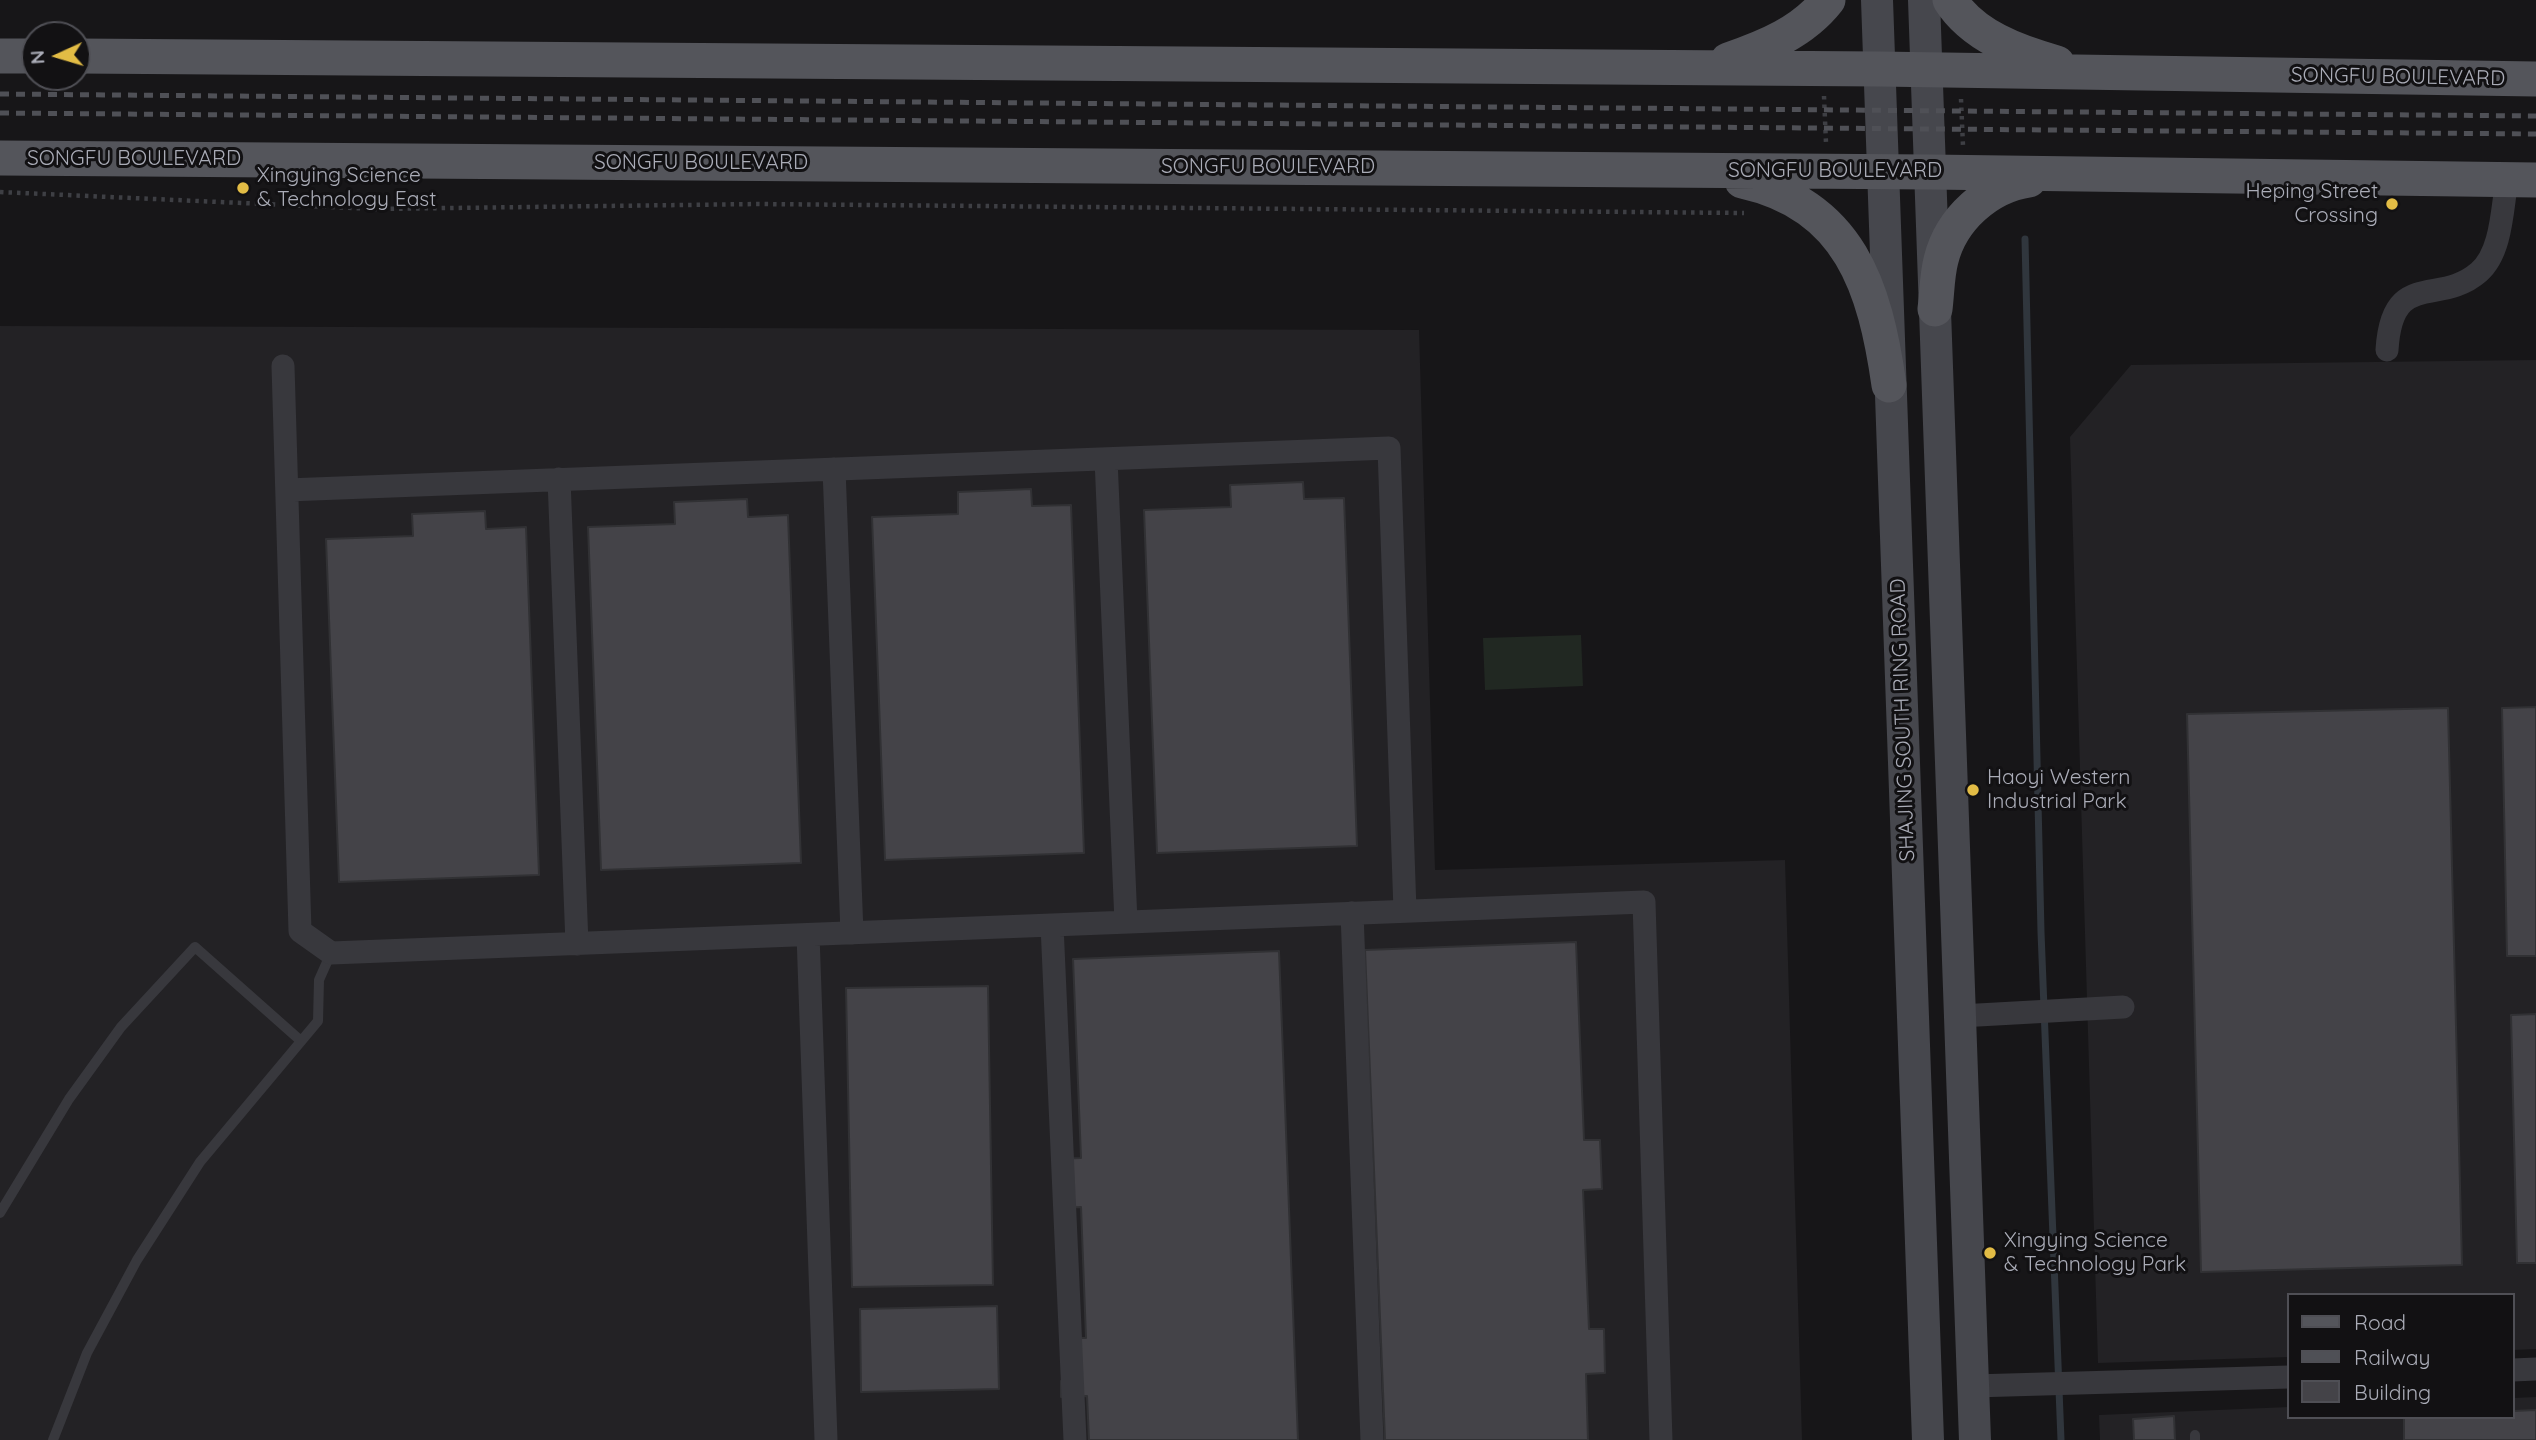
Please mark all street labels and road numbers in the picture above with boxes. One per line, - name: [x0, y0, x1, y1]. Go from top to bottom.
- street label: SONGFU BOULEVARD: [2291, 63, 2505, 91]
- street label: SONGFU BOULEVARD: [27, 146, 241, 172]
- street label: SONGFU BOULEVARD: [594, 150, 808, 176]
- street label: SONGFU BOULEVARD: [1161, 154, 1375, 180]
- street label: SONGFU BOULEVARD: [1728, 158, 1942, 184]
- street label: SHAJING SOUTH RING ROAD: [1885, 578, 1921, 862]

